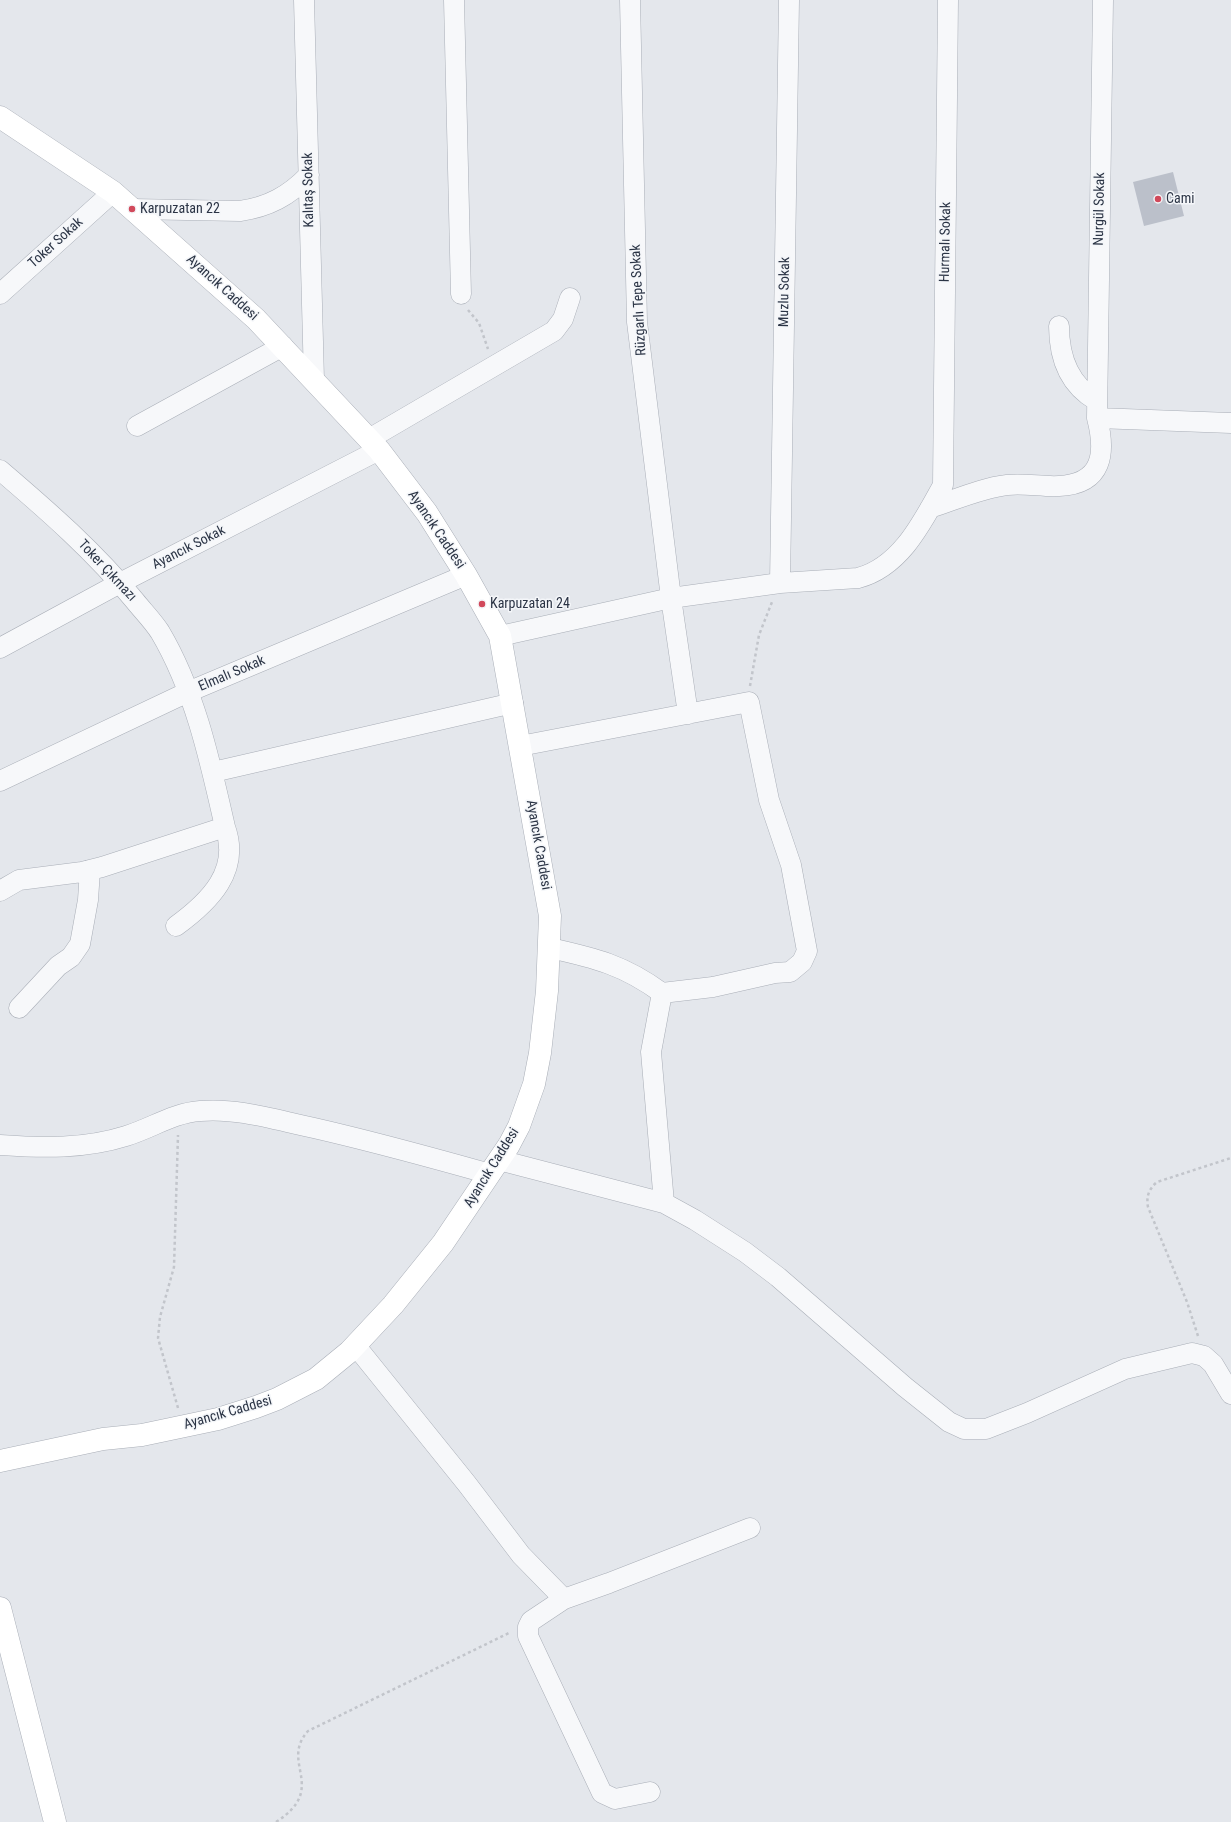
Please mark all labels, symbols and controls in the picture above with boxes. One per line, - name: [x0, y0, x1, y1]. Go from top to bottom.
- street label: Kalıtaş Sokak: [300, 152, 318, 228]
- street label: Nurgül Sokak: [1091, 172, 1109, 246]
- place label: Cami: [1166, 191, 1194, 207]
- marker: Cami: [1153, 194, 1163, 204]
- place label: Karpuzatan 22: [140, 201, 220, 217]
- street label: Hurmalı Sokak: [937, 202, 955, 282]
- marker: Karpuzatan 22: [127, 204, 137, 214]
- street label: Toker Sokak: [25, 214, 87, 272]
- street label: Rüzgarlı Tepe Sokak: [628, 244, 650, 356]
- street label: Ayancık Caddesi: [183, 251, 261, 325]
- street label: Muzlu Sokak: [776, 257, 794, 327]
- street label: Ayancık Caddesi: [404, 488, 468, 572]
- street label: Ayancık Sokak: [150, 522, 228, 574]
- street label: Toker Çıkmazı: [74, 537, 140, 605]
- place label: Karpuzatan 24: [490, 596, 570, 612]
- marker: Karpuzatan 24: [477, 599, 487, 609]
- street label: Elmalı Sokak: [196, 652, 268, 696]
- street label: Ayancık Caddesi: [522, 799, 554, 891]
- street label: Ayancık Caddesi: [461, 1125, 523, 1211]
- street label: Ayancık Caddesi: [182, 1392, 274, 1434]

